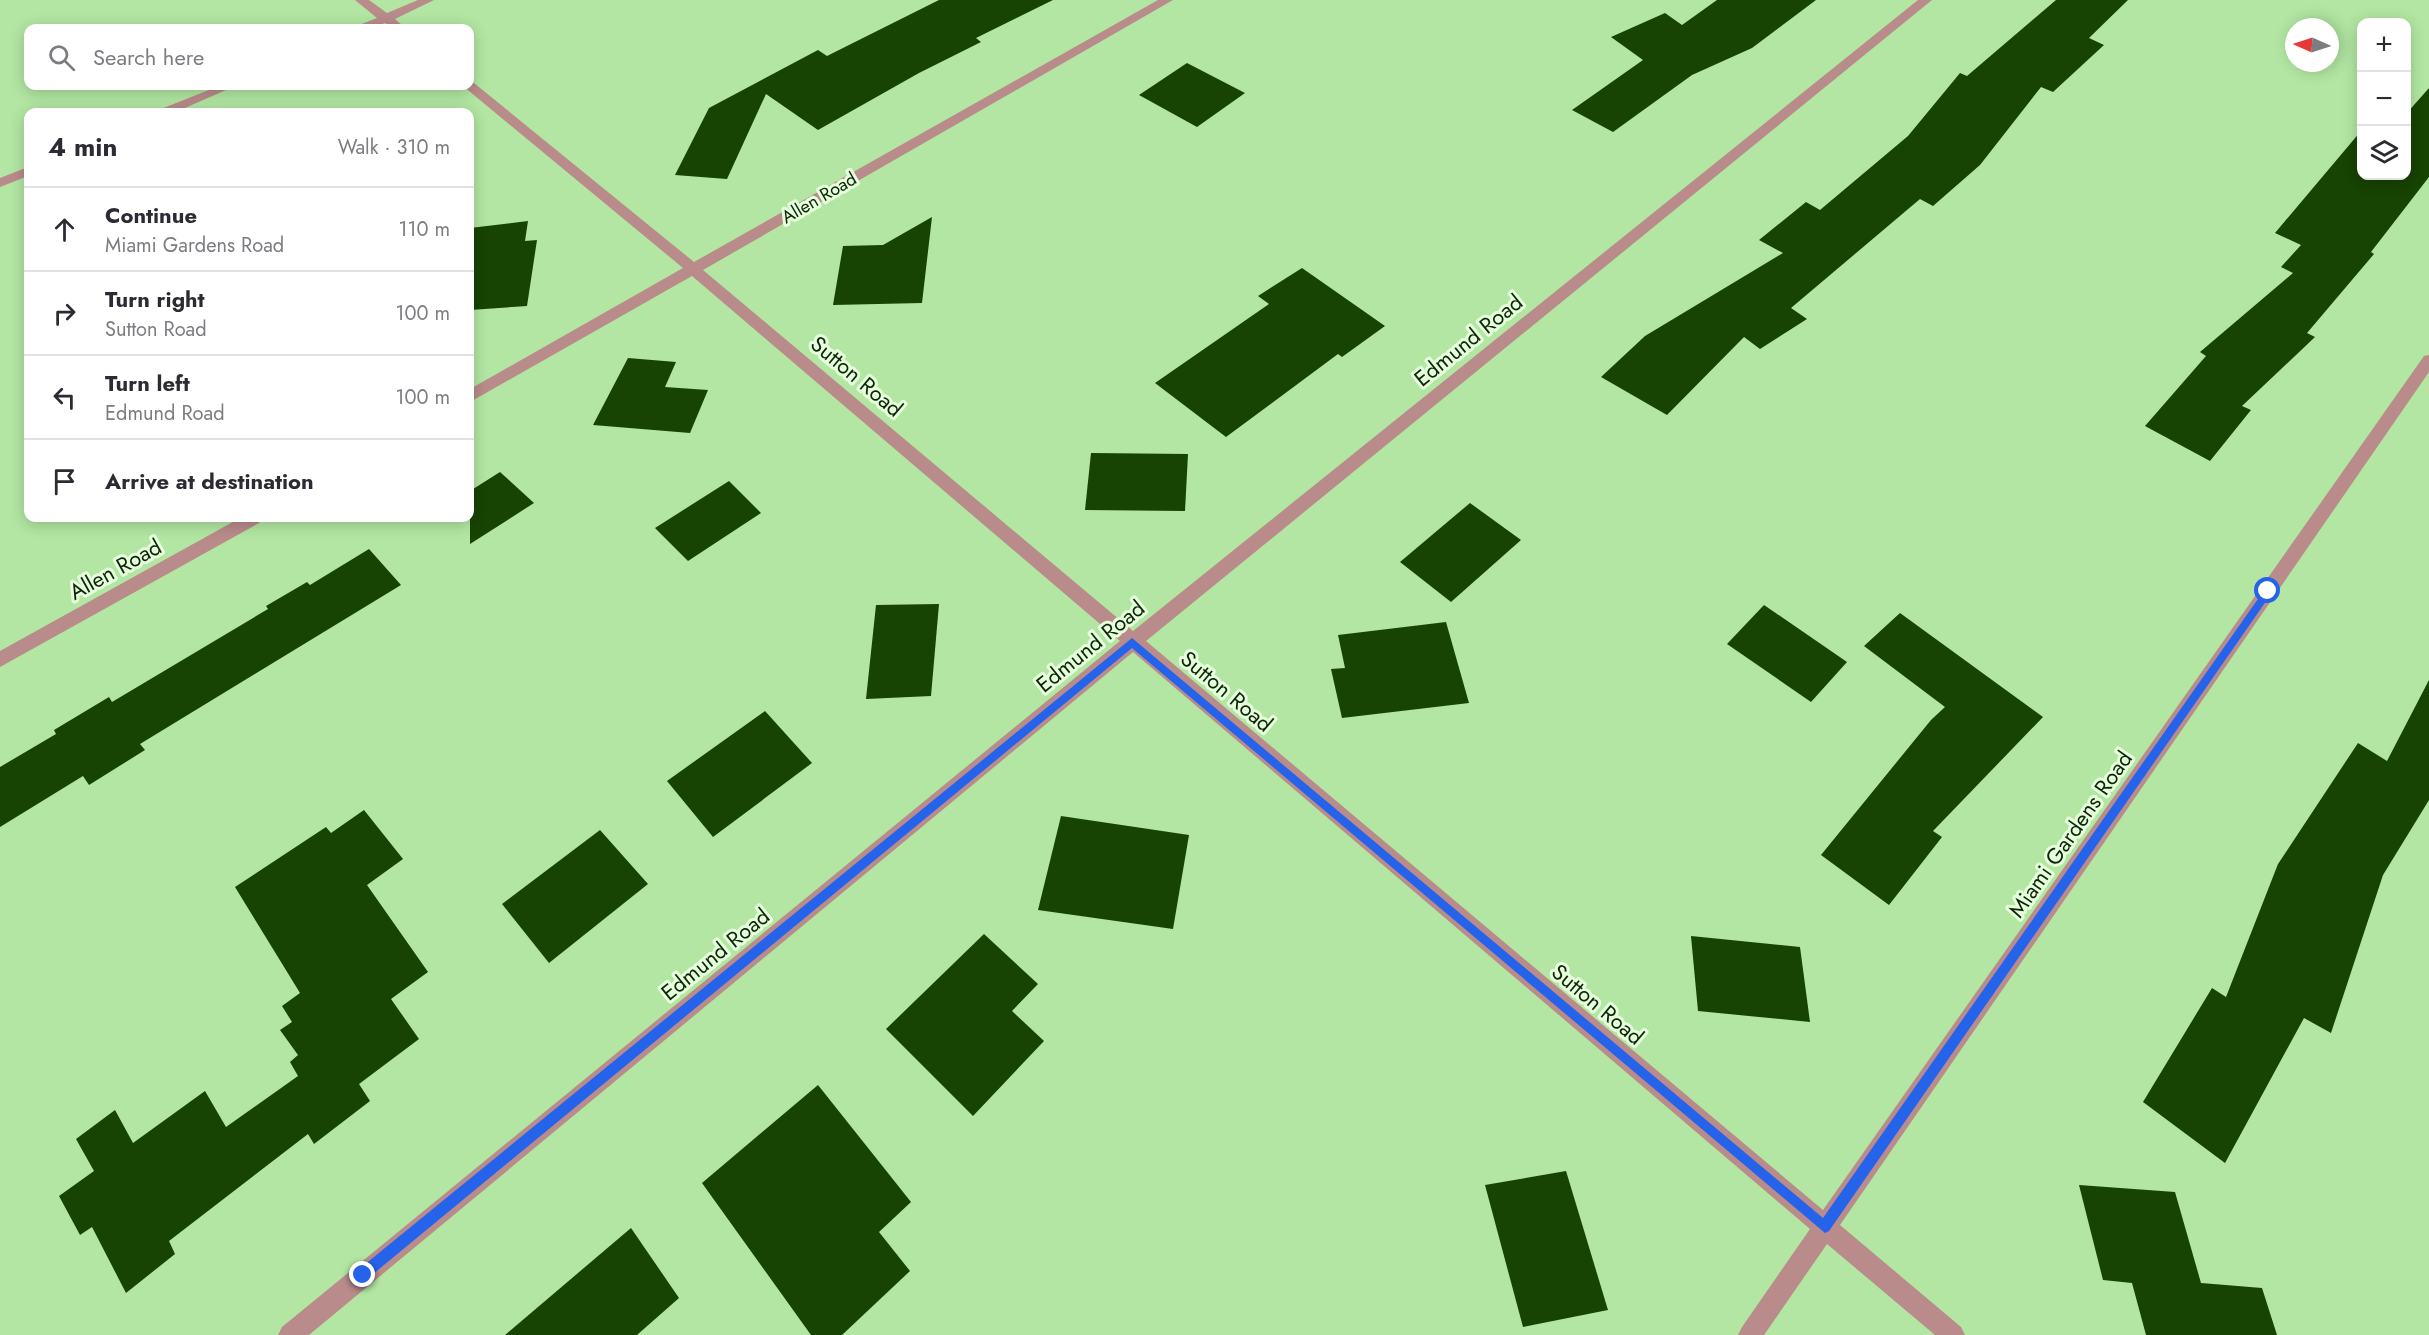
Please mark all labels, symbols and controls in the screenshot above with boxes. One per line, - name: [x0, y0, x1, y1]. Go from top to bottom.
- north arrow: [2285, 18, 2339, 72]
- map controls: [2357, 18, 2411, 180]
- button: +: [2357, 18, 2411, 72]
- search box: [24, 24, 474, 90]
- icon: search: [45, 41, 78, 74]
- text: Search here: [93, 41, 204, 73]
- button: −: [2357, 72, 2411, 126]
- button: layers: [2357, 126, 2411, 180]
- text: 4 min: [48, 128, 117, 166]
- text: Walk · 310 m: [338, 133, 450, 162]
- street label: Allen Road: [777, 166, 861, 230]
- text: Continue: [105, 199, 197, 231]
- icon: ahead: [48, 213, 81, 246]
- text: 110 m: [398, 215, 450, 244]
- text: Miami Gardens Road: [105, 231, 284, 260]
- text: Turn right: [105, 283, 205, 315]
- street label: Edmund Road: [1407, 286, 1529, 394]
- icon: right: [48, 297, 81, 330]
- text: 100 m: [395, 299, 450, 328]
- text: Sutton Road: [105, 315, 207, 344]
- street label: Sutton Road: [804, 328, 910, 424]
- text: Turn left: [105, 367, 190, 399]
- icon: left: [48, 381, 81, 414]
- text: 100 m: [395, 383, 450, 412]
- text: Edmund Road: [105, 399, 225, 428]
- icon: arrive: [48, 465, 81, 498]
- text: Arrive at destination: [105, 465, 314, 497]
- street label: Allen Road: [63, 530, 167, 608]
- route start: [2254, 577, 2280, 603]
- street label: Edmund Road: [1029, 592, 1151, 700]
- street label: Sutton Road: [1174, 643, 1280, 739]
- street label: Miami Gardens Road: [2000, 744, 2140, 924]
- street label: Edmund Road: [654, 900, 776, 1008]
- street label: Sutton Road: [1545, 956, 1651, 1052]
- route end: [349, 1261, 375, 1287]

